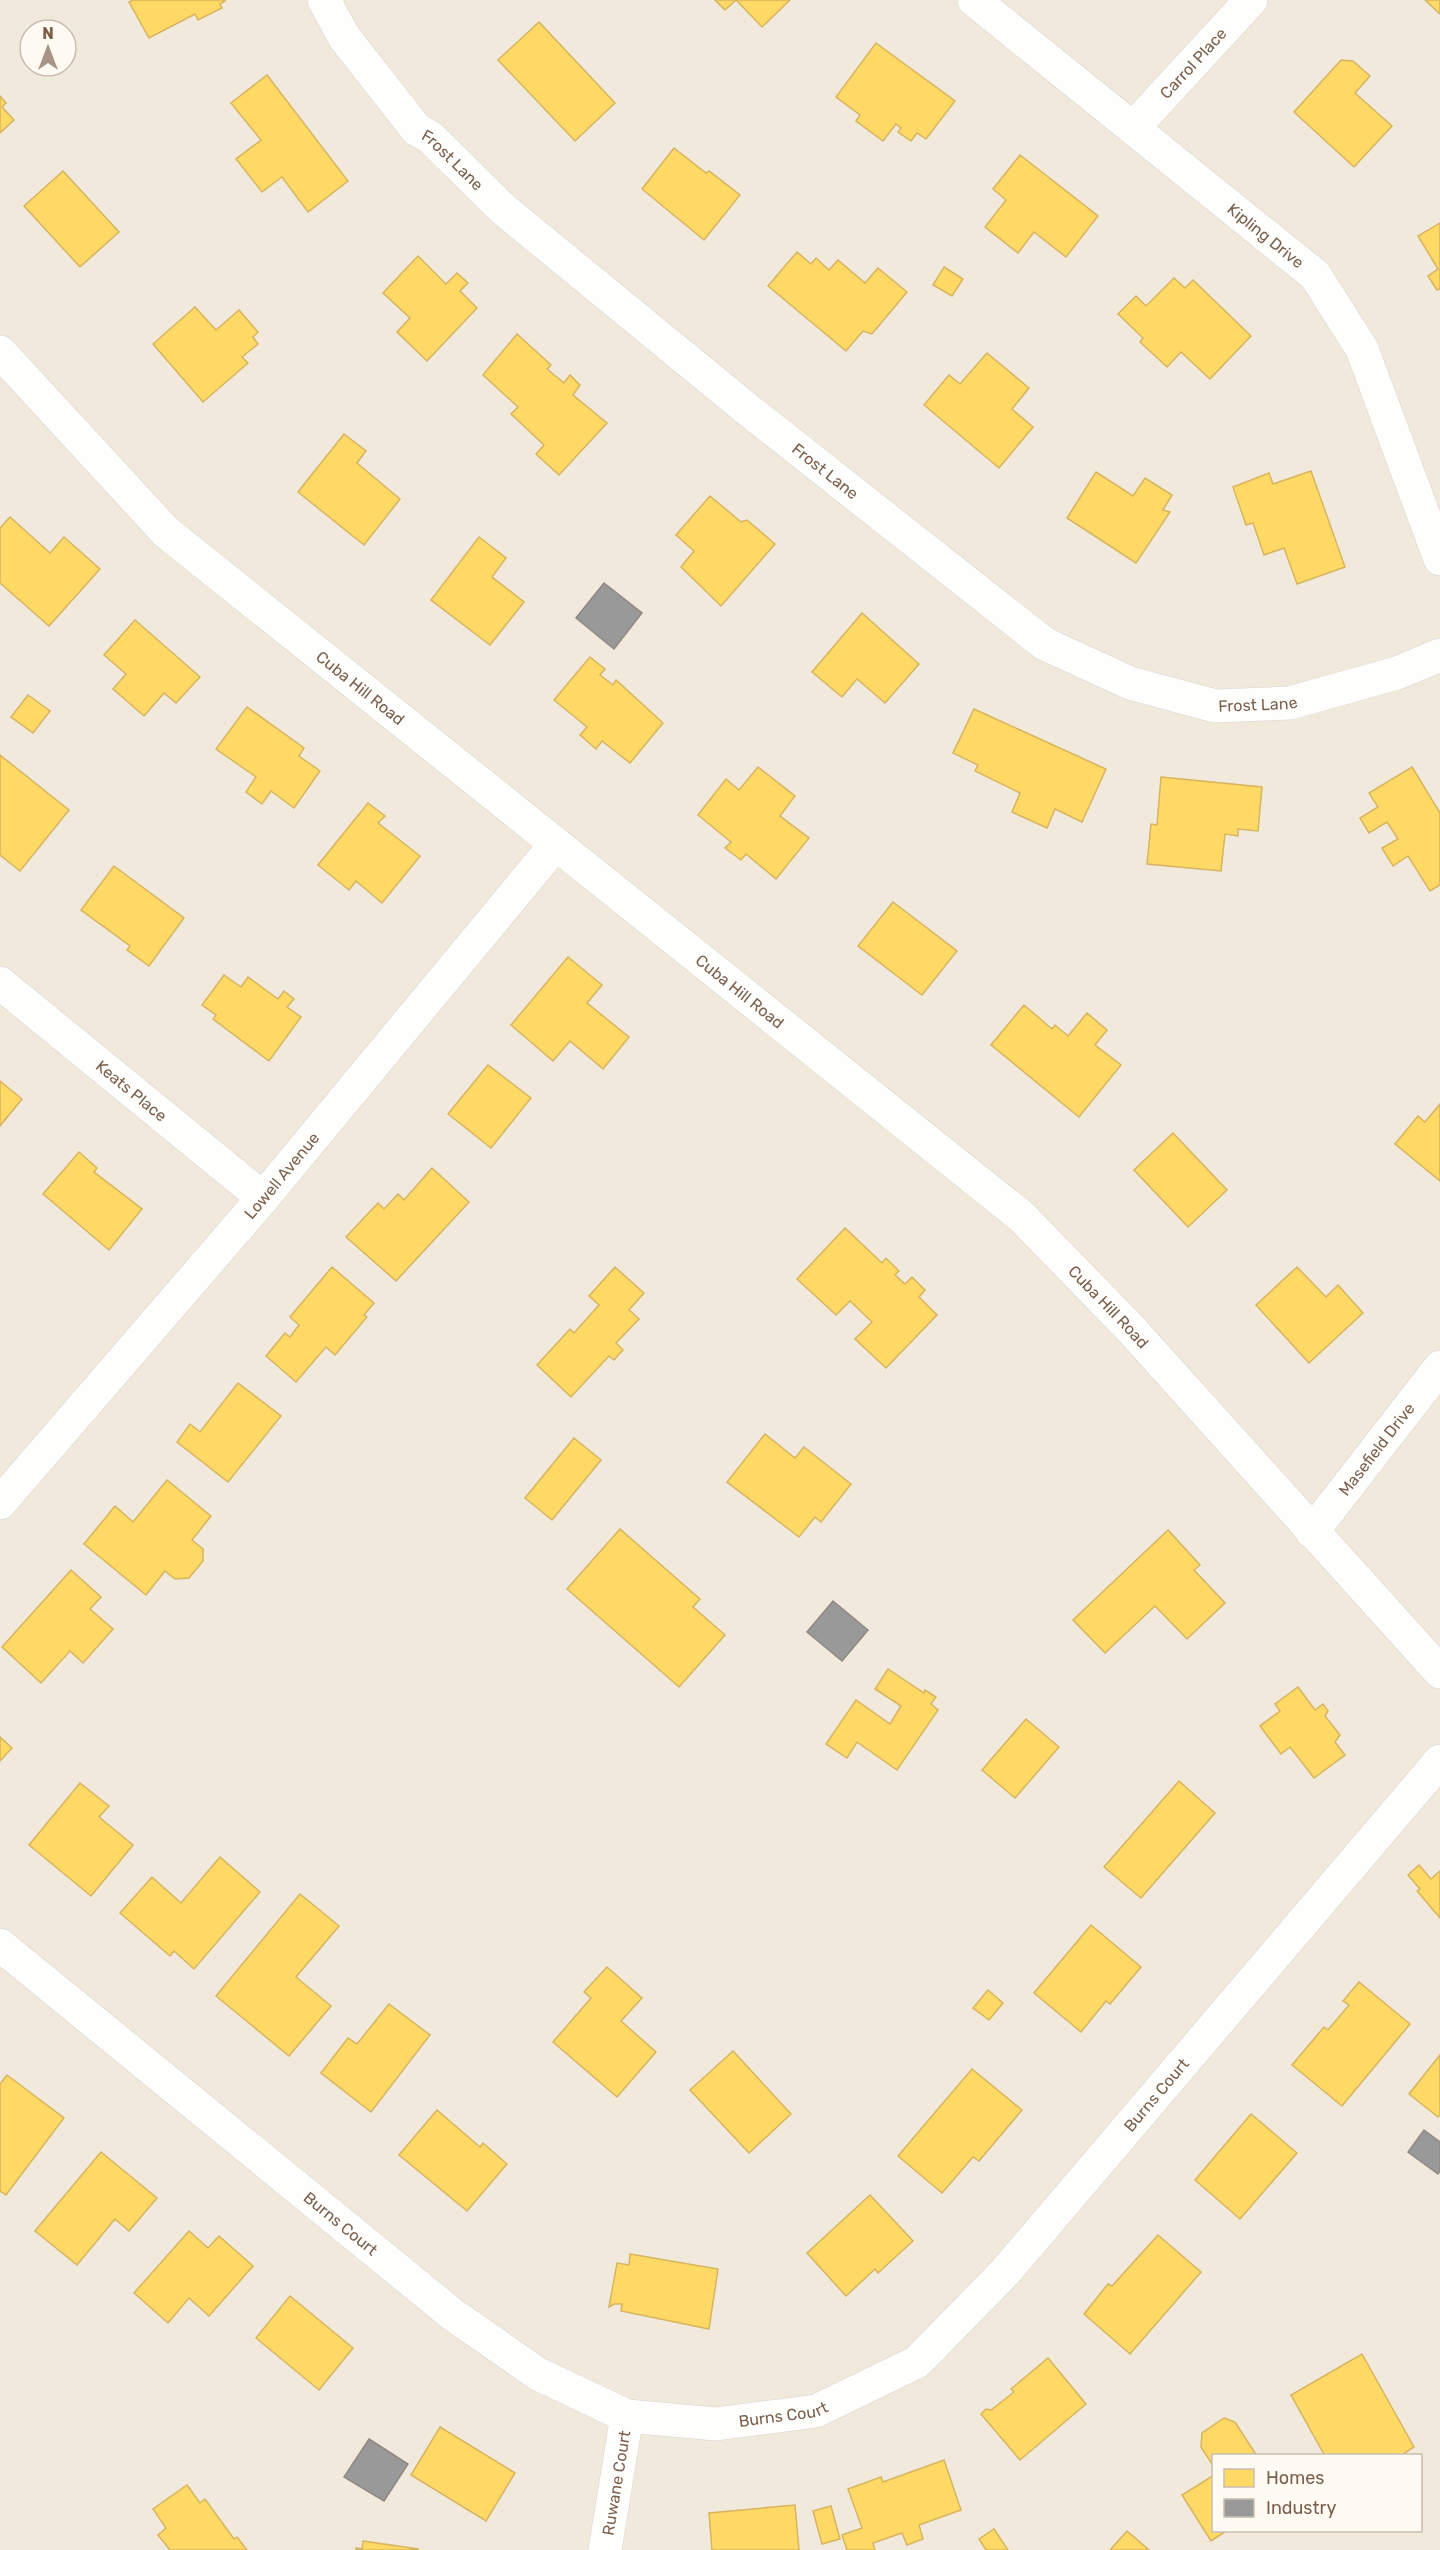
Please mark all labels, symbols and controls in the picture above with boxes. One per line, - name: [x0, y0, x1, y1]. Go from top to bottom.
- north arrow: [18, 18, 78, 78]
- text: N: [42, 24, 54, 43]
- street label: Carrol Place: [1156, 24, 1230, 102]
- street label: Frost Lane: [419, 125, 488, 194]
- street label: Kipling Drive: [1224, 199, 1308, 272]
- street label: Frost Lane: [789, 439, 862, 503]
- street label: Cuba Hill Road: [313, 647, 408, 729]
- street label: Frost Lane: [1218, 692, 1300, 715]
- street label: Cuba Hill Road: [692, 950, 788, 1032]
- street label: Keats Place: [92, 1056, 171, 1125]
- street label: Lowell Avenue: [240, 1128, 323, 1222]
- street label: Cuba Hill Road: [1065, 1261, 1153, 1352]
- street label: Masefield Drive: [1334, 1399, 1418, 1499]
- street label: Burns Court: [1120, 2054, 1192, 2135]
- street label: Burns Court: [300, 2187, 382, 2259]
- street label: Burns Court: [737, 2397, 831, 2430]
- street label: Ruwane Court: [598, 2429, 634, 2537]
- legend: [1212, 2454, 1422, 2532]
- text: Homes: [1266, 2467, 1324, 2489]
- text: Industry: [1266, 2497, 1336, 2519]

